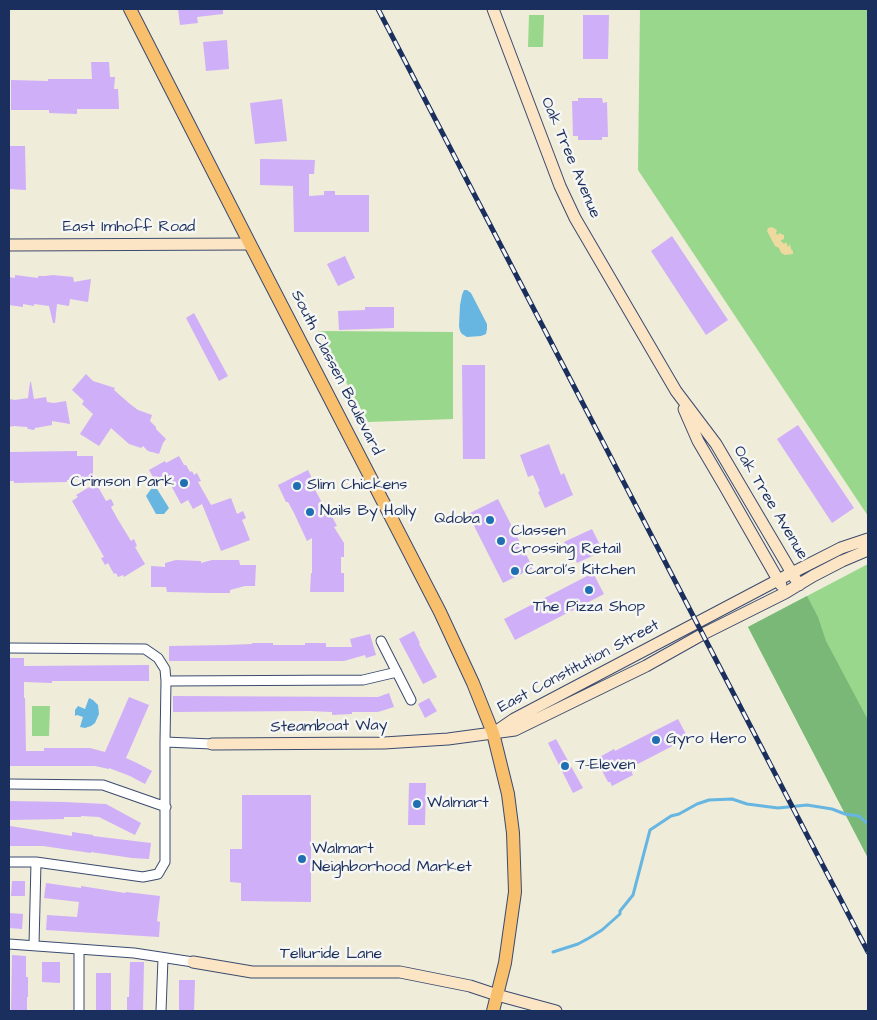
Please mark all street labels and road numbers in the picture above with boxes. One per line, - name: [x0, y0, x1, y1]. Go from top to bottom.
- street label: Oak Tree Avenue: [536, 95, 604, 221]
- street label: East Imhoff Road: [63, 218, 195, 238]
- street label: South Classen Boulevard: [286, 287, 386, 459]
- street label: Oak Tree Avenue: [728, 443, 812, 563]
- street label: East Constitution Street: [495, 616, 663, 718]
- street label: Steamboat Way: [270, 716, 388, 738]
- street label: Telluride Lane: [280, 945, 382, 965]

